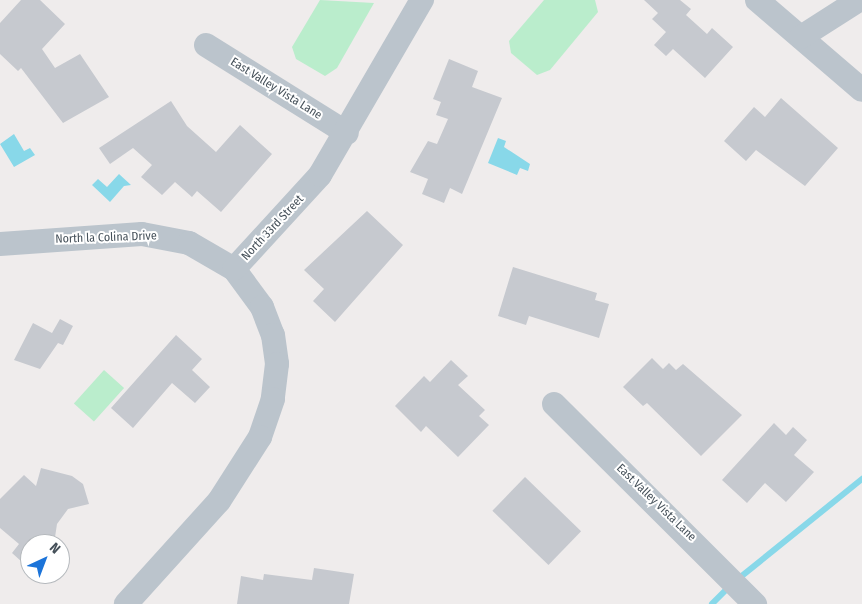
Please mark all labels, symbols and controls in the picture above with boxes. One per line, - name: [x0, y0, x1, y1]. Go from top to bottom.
- street label: East Valley Vista Lane: [228, 55, 324, 123]
- street label: North 33rd Street: [239, 192, 307, 264]
- street label: North la Colina Drive: [55, 229, 157, 247]
- street label: East Valley Vista Lane: [613, 461, 699, 545]
- north arrow: [20, 534, 70, 584]
- text: N: [46, 539, 64, 557]

